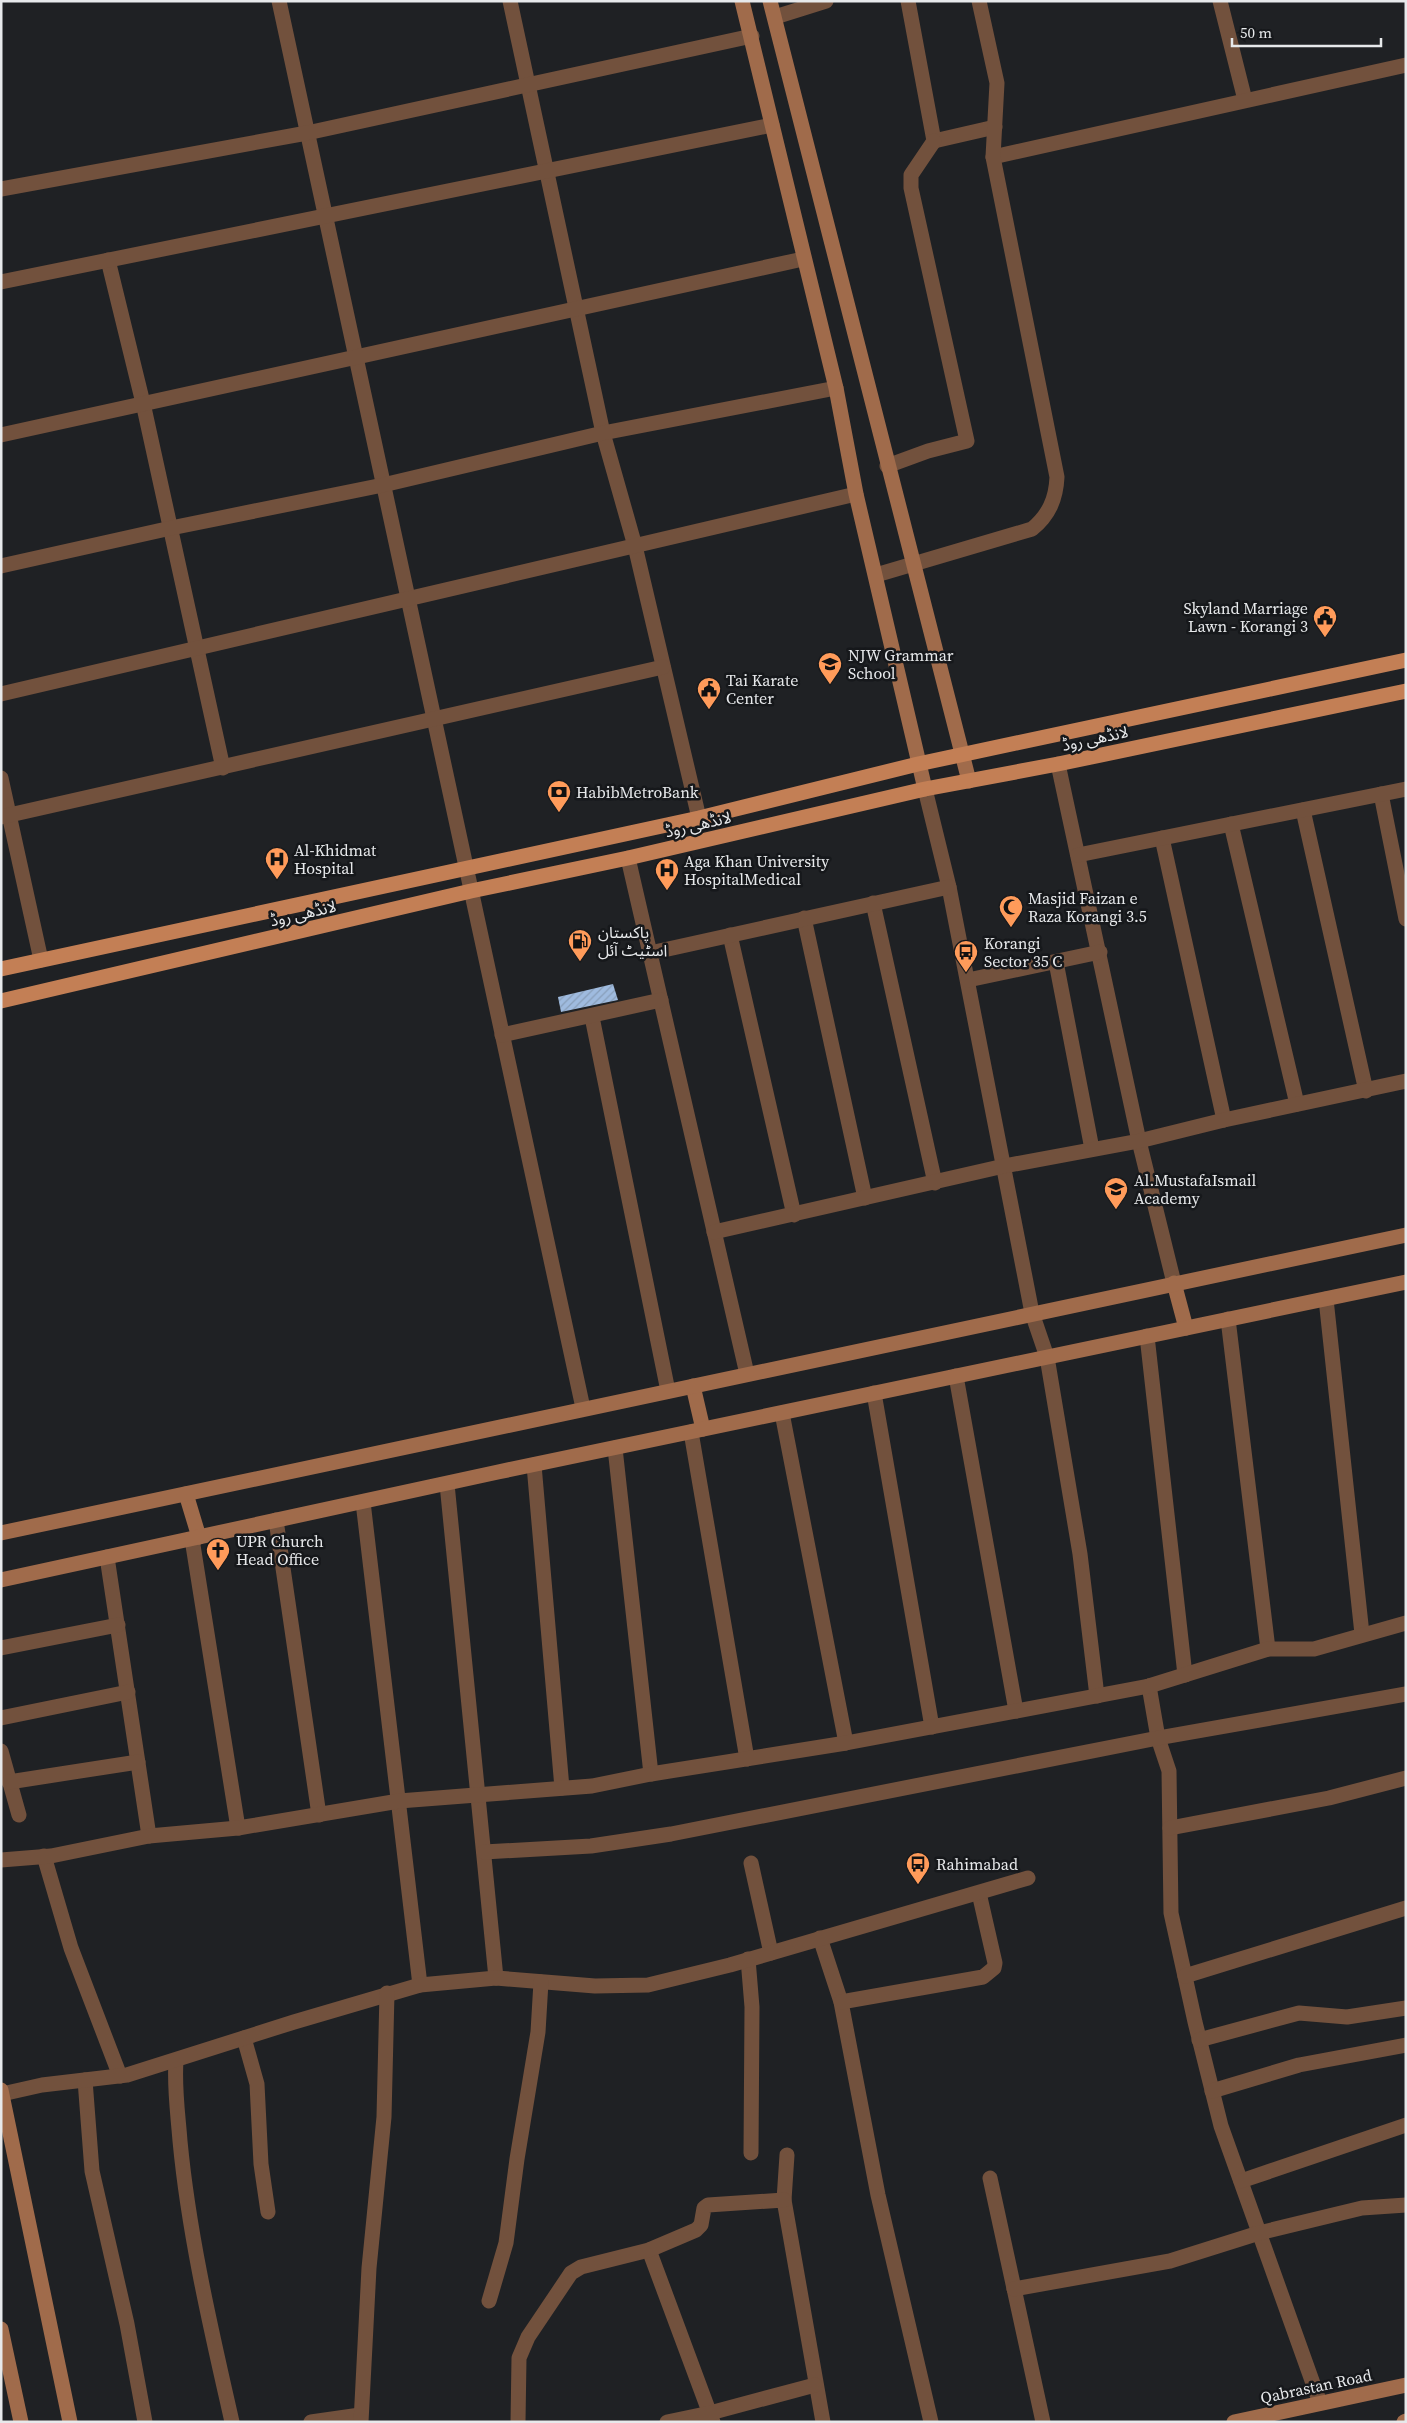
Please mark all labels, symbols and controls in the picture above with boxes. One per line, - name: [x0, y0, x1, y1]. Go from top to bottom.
- scale bar: [1232, 15, 1381, 47]
- text: 50 m: [1240, 22, 1272, 43]
- place label: Skyland Marriage Lawn - Korangi 3: [1183, 597, 1308, 637]
- public building icon: Skyland Marriage Lawn - Korangi 3: [1312, 604, 1338, 638]
- place label: NJW Grammar School: [848, 644, 954, 684]
- school or university icon: NJW Grammar School: [817, 651, 843, 685]
- place label: Tai Karate Center: [726, 669, 798, 709]
- public building icon: Tai Karate Center: [696, 676, 722, 710]
- street label: لانڈھی روڈ: [1060, 720, 1130, 756]
- bank icon: HabibMetroBank: [546, 779, 572, 813]
- place label: HabibMetroBank: [576, 781, 699, 803]
- street label: لانڈھی روڈ: [663, 806, 733, 842]
- place label: Al-Khidmat Hospital: [294, 839, 377, 879]
- hospital icon: Al-Khidmat Hospital: [264, 846, 290, 880]
- place label: Aga Khan University HospitalMedical: [684, 850, 830, 890]
- hospital icon: Aga Khan University HospitalMedical: [654, 857, 680, 891]
- place label: Masjid Faizan e Raza Korangi 3.5: [1028, 887, 1147, 927]
- mosque icon: Masjid Faizan e Raza Korangi 3.5: [998, 894, 1024, 928]
- street label: لانڈھی روڈ: [268, 895, 338, 931]
- place label: پاکستان اسٹیٹ آئل: [598, 921, 667, 961]
- fuel station icon: پاکستان اسٹیٹ آئل: [567, 928, 593, 962]
- place label: Korangi Sector 35 C: [984, 932, 1062, 972]
- bus stop icon: Korangi Sector 35 C: [953, 939, 979, 973]
- place label: Al.MustafaIsmail Academy: [1134, 1169, 1257, 1209]
- school or university icon: Al.MustafaIsmail Academy: [1103, 1176, 1129, 1210]
- place label: UPR Church Head Office: [236, 1530, 324, 1570]
- church icon: UPR Church Head Office: [205, 1537, 231, 1571]
- bus stop icon: Rahimabad: [905, 1851, 931, 1885]
- place label: Rahimabad: [936, 1853, 1018, 1875]
- street label: Qabrastan Road: [1258, 2363, 1374, 2409]

